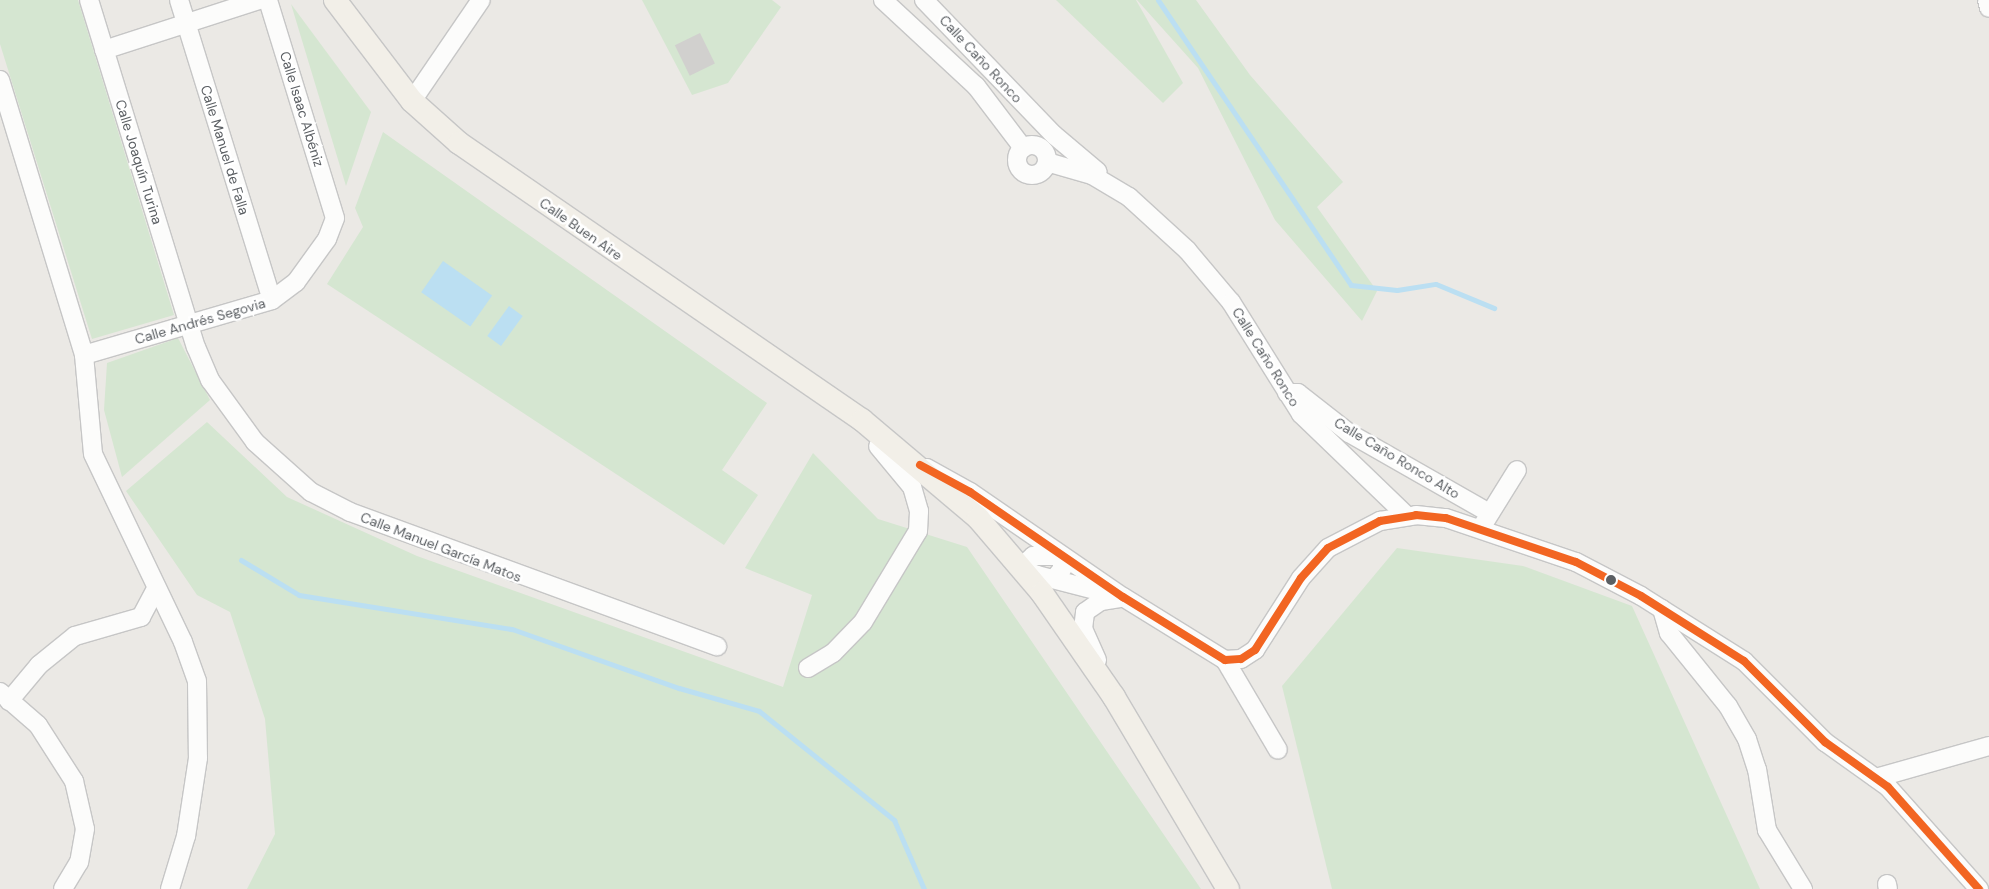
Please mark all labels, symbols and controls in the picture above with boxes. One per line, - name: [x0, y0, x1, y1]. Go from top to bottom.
- street label: Calle Caño Ronco: [936, 12, 1026, 106]
- street label: Calle Isaac Albéniz: [276, 49, 328, 169]
- street label: Calle Manuel de Falla: [197, 83, 253, 217]
- street label: Calle Joaquín Turina: [112, 98, 166, 226]
- street label: Calle Buen Aire: [536, 194, 626, 264]
- street label: Calle Andrés Segovia: [133, 294, 267, 348]
- street label: Calle Caño Ronco: [1229, 304, 1303, 410]
- street label: Calle Caño Ronco Alto: [1331, 414, 1463, 502]
- street label: Calle Manuel García Matos: [358, 508, 524, 586]
- unlabelled marker: [1606, 575, 1616, 585]

